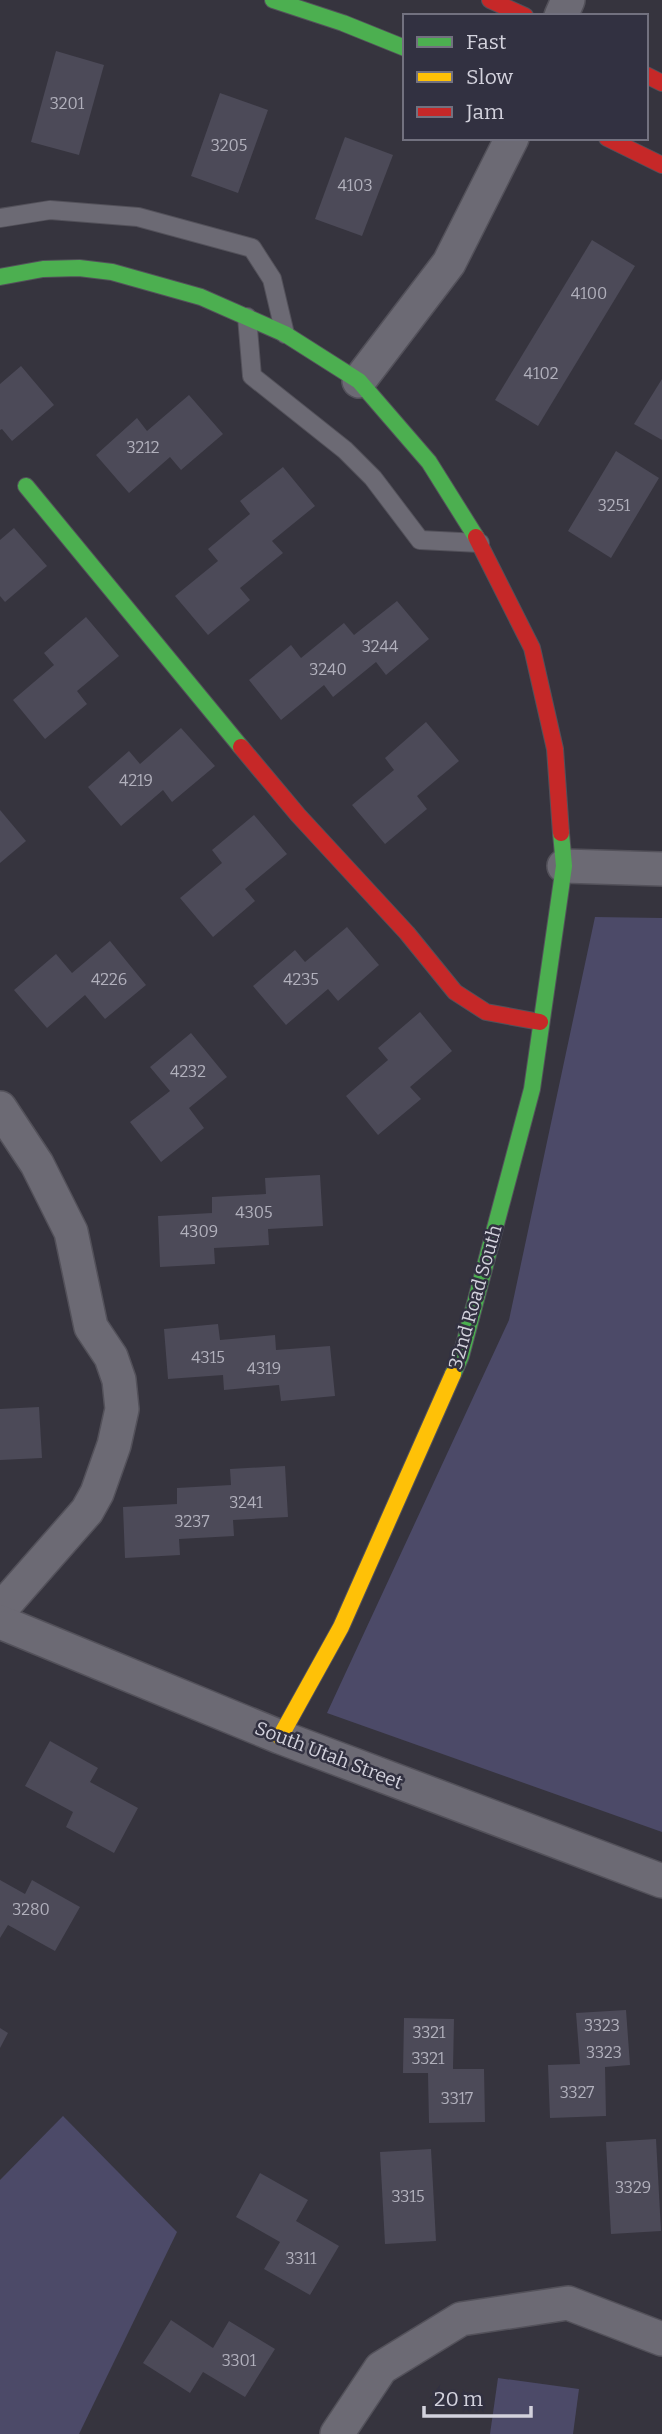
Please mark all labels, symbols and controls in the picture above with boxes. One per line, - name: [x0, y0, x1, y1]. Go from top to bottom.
- legend: [403, 14, 648, 140]
- text: Fast: [466, 29, 507, 55]
- text: Slow: [466, 64, 513, 90]
- house number: 3201: [50, 94, 85, 113]
- text: Jam: [465, 99, 504, 125]
- house number: 3205: [211, 136, 247, 155]
- house number: 4103: [337, 176, 373, 195]
- house number: 4100: [571, 284, 607, 303]
- house number: 4102: [524, 364, 558, 383]
- house number: 3212: [126, 438, 160, 457]
- house number: 3251: [598, 496, 631, 515]
- house number: 3244: [362, 637, 399, 656]
- house number: 3240: [309, 660, 347, 679]
- house number: 4219: [119, 771, 153, 790]
- house number: 4226: [91, 970, 127, 989]
- house number: 4235: [283, 970, 319, 989]
- house number: 4232: [170, 1062, 206, 1081]
- house number: 4305: [235, 1203, 273, 1222]
- house number: 4309: [180, 1222, 218, 1241]
- street label: 32nd Road South: [443, 1222, 507, 1372]
- house number: 4315: [191, 1348, 225, 1367]
- house number: 4319: [247, 1359, 281, 1378]
- house number: 3241: [229, 1493, 263, 1512]
- house number: 3237: [175, 1512, 209, 1531]
- street label: South Utah Street: [252, 1716, 406, 1794]
- house number: 3280: [12, 1900, 50, 1919]
- house number: 3323: [584, 2016, 620, 2035]
- house number: 3321: [412, 2023, 446, 2042]
- house number: 3323: [586, 2043, 622, 2062]
- house number: 3321: [411, 2049, 445, 2068]
- house number: 3327: [560, 2083, 594, 2102]
- house number: 3317: [441, 2089, 473, 2108]
- house number: 3329: [615, 2178, 651, 2197]
- house number: 3315: [392, 2187, 425, 2206]
- house number: 3311: [286, 2249, 317, 2268]
- house number: 3301: [222, 2351, 257, 2370]
- scale bar: [424, 2374, 531, 2418]
- text: 20 m: [434, 2386, 483, 2412]

